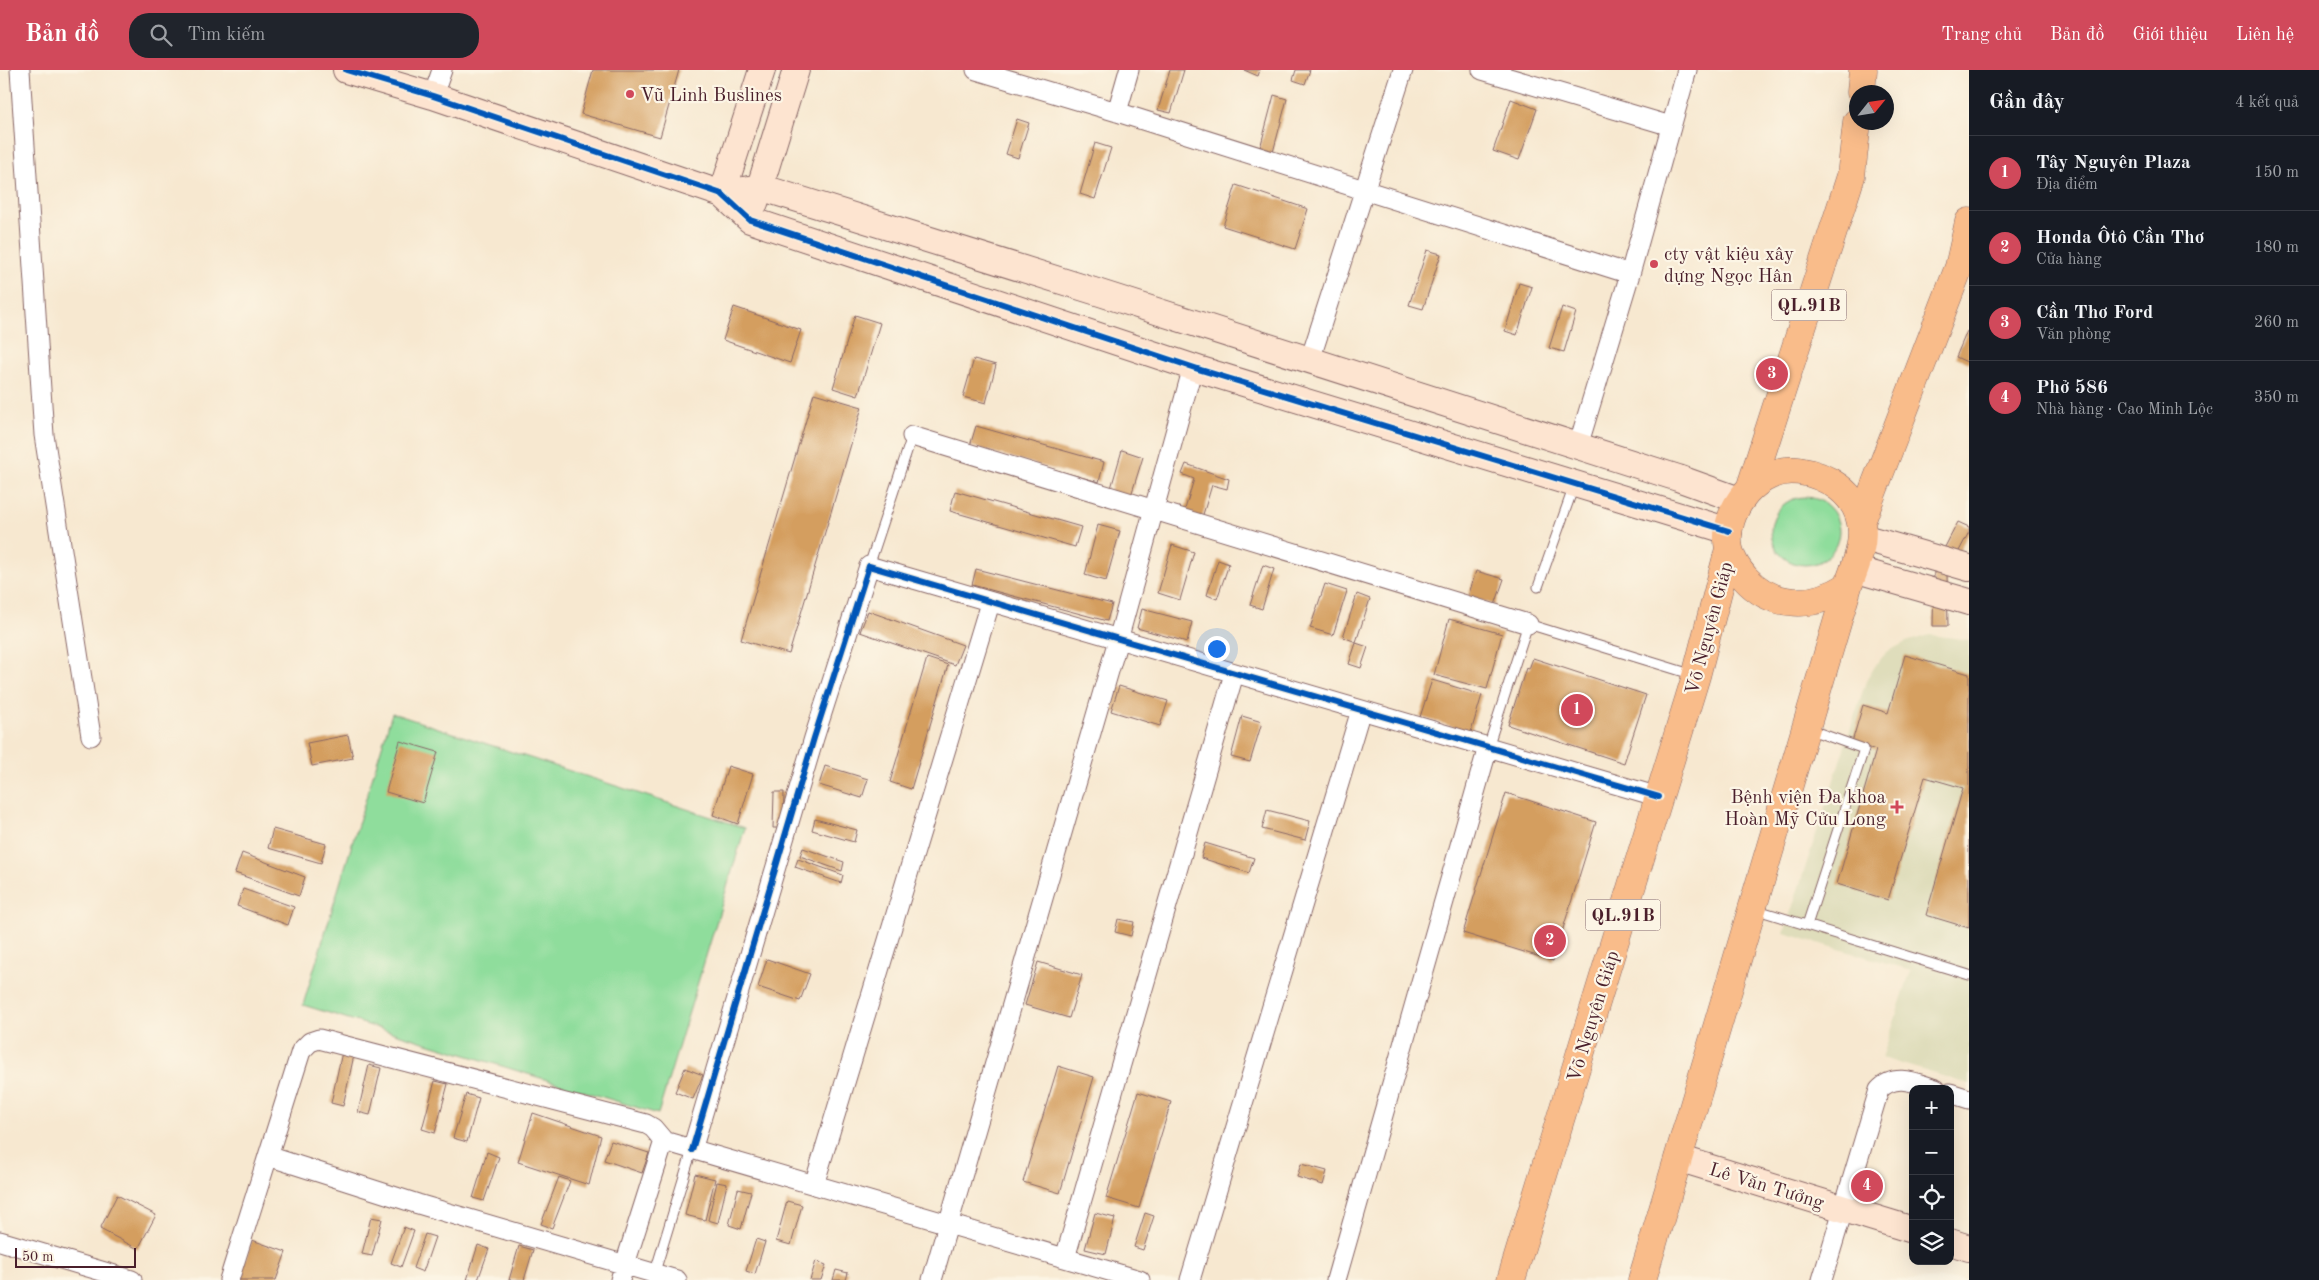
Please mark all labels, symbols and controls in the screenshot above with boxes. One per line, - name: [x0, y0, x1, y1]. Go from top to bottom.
- search box: [129, 13, 479, 58]
- icon: search: [147, 21, 175, 49]
- text: Bản đồ: [25, 23, 99, 47]
- text: Tìm kiếm: [187, 26, 265, 45]
- text: Trang chủ: [1941, 26, 2022, 44]
- text: Bản đồ: [2050, 26, 2104, 44]
- text: Giới thiệu: [2132, 26, 2208, 44]
- text: Liên hệ: [2236, 26, 2294, 44]
- north arrow: [1849, 85, 1894, 130]
- place label: Vũ Linh Buslines: [640, 87, 782, 106]
- marker: Vũ Linh Buslines: [624, 88, 636, 100]
- text: Gần đây: [1989, 92, 2065, 113]
- text: 4 kết quả: [2235, 95, 2299, 111]
- text: Tây Nguyên Plaza: [2036, 154, 2191, 173]
- text: 1: [2000, 165, 2010, 181]
- text: 150 m: [2254, 165, 2299, 181]
- text: Địa điểm: [2036, 177, 2098, 193]
- text: Honda Ôtô Cần Thơ: [2036, 229, 2204, 248]
- text: 2: [2000, 240, 2010, 256]
- text: 180 m: [2254, 240, 2299, 256]
- place label: cty vật kiệu xây dựng Ngọc Hân: [1664, 246, 1794, 287]
- text: Cửa hàng: [2036, 252, 2102, 268]
- marker: cty vật kiệu xây dựng Ngọc Hân: [1648, 258, 1660, 270]
- road number: QL.91B: [1772, 290, 1846, 320]
- text: Cần Thơ Ford: [2036, 304, 2153, 323]
- text: 3: [2000, 315, 2010, 331]
- text: 260 m: [2254, 315, 2299, 331]
- text: Văn phòng: [2036, 327, 2111, 343]
- pin: 3: [1756, 355, 1788, 393]
- text: Phở 586: [2036, 379, 2108, 398]
- text: 4: [2000, 390, 2010, 406]
- text: 350 m: [2254, 390, 2299, 406]
- text: Nhà hàng · Cao Minh Lộc: [2036, 402, 2213, 418]
- street label: Võ Nguyên Giáp: [1684, 560, 1737, 697]
- your location: [1204, 636, 1230, 662]
- pin: 1: [1561, 691, 1593, 729]
- place label: Bệnh viện Đa khoa Hoàn Mỹ Cửu Long: [1724, 789, 1887, 830]
- marker: Bệnh viện Đa khoa Hoàn Mỹ Cửu Long: [1890, 800, 1904, 814]
- road number: QL.91B: [1586, 900, 1660, 930]
- pin: 2: [1534, 922, 1566, 960]
- street label: Võ Nguyên Giáp: [1565, 949, 1623, 1085]
- map controls: [1909, 1085, 1954, 1265]
- button: +: [1909, 1085, 1954, 1130]
- button: −: [1909, 1130, 1954, 1175]
- street label: Lê Văn Tưởng: [1707, 1161, 1827, 1214]
- pin: 4: [1851, 1167, 1883, 1205]
- button: locate: [1909, 1175, 1954, 1220]
- button: layers: [1909, 1220, 1954, 1265]
- scale bar: [15, 1245, 136, 1268]
- text: 50 m: [22, 1250, 53, 1264]

